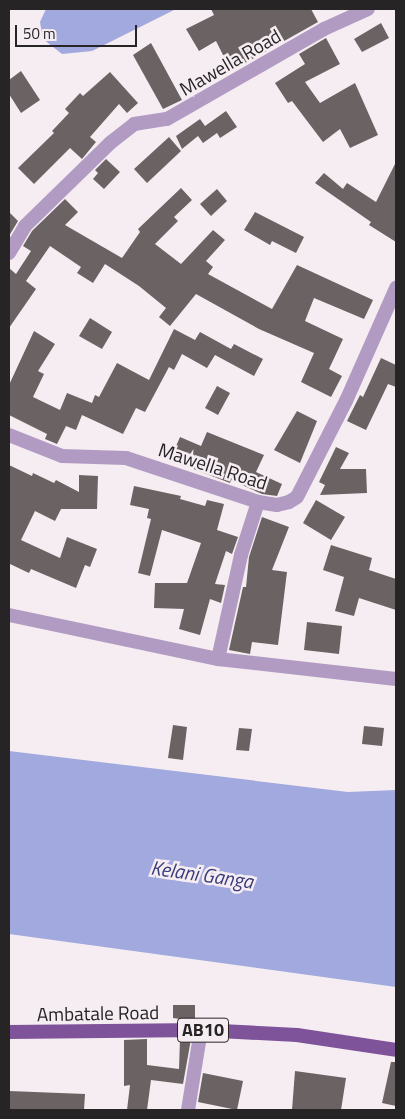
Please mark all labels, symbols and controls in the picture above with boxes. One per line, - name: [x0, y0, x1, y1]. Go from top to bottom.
- scale bar: [18, 15, 140, 47]
- text: 50 m: [23, 22, 56, 45]
- street label: Mawella Road: [175, 24, 285, 100]
- street label: Mawella Road: [156, 438, 270, 494]
- water label: Kelani Ganga: [149, 855, 255, 893]
- street label: Ambatale Road: [37, 1001, 159, 1025]
- road number: AB10: [177, 1014, 229, 1046]

